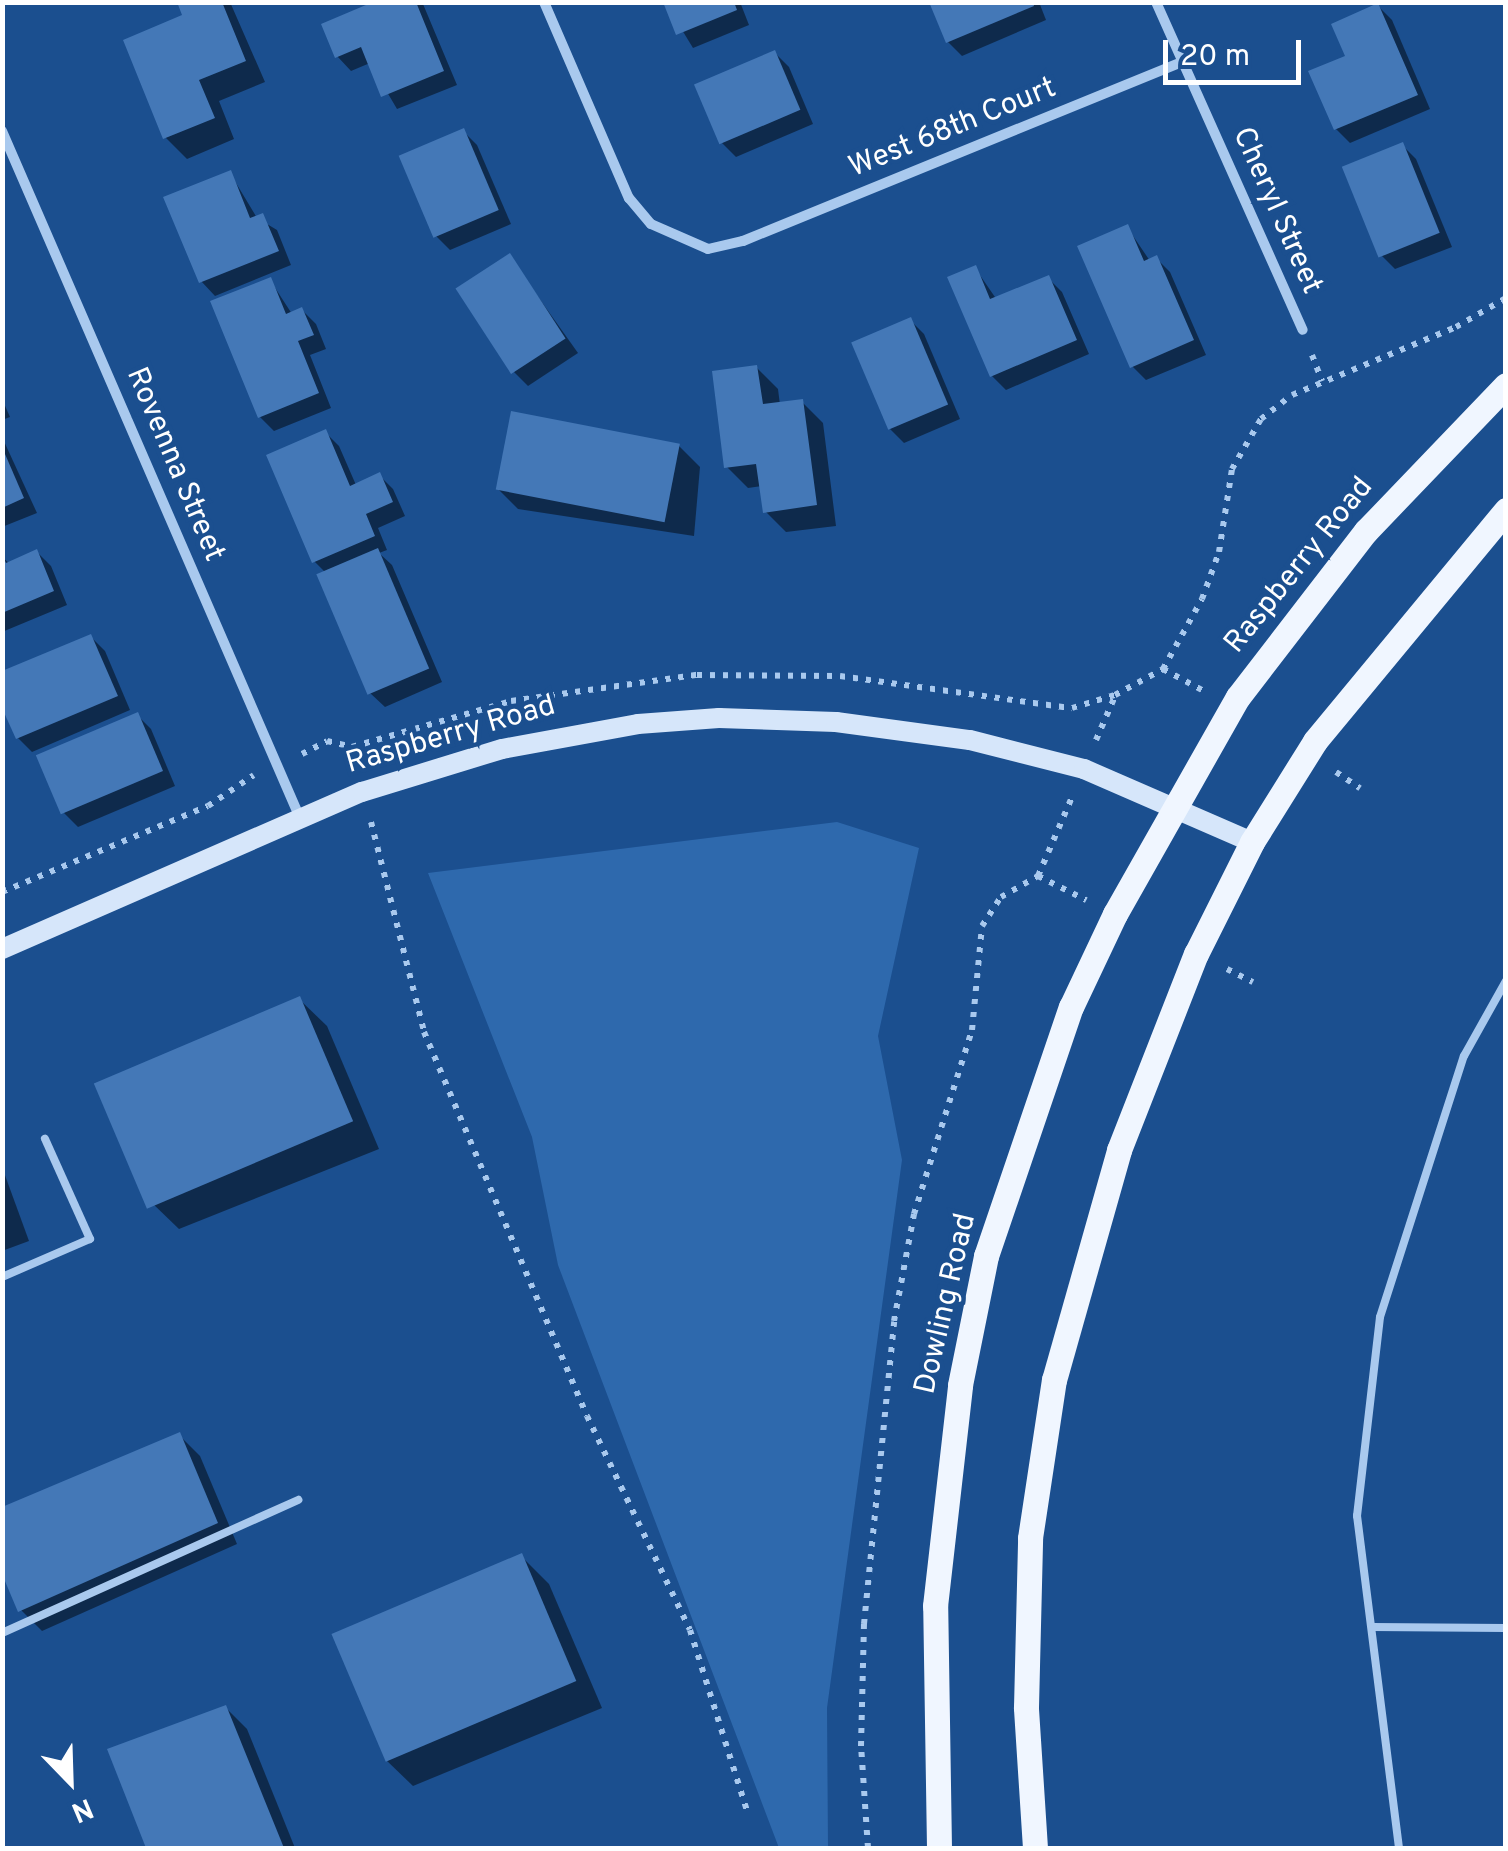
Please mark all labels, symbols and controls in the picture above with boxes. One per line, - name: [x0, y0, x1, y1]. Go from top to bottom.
- scale bar: [1168, 20, 1306, 82]
- text: 20 m: [1180, 39, 1250, 76]
- street label: West 68th Court: [844, 71, 1062, 187]
- street label: Cheryl Street: [1223, 122, 1329, 300]
- street label: Rovenna Street: [117, 363, 231, 567]
- street label: Raspberry Road: [1218, 471, 1382, 661]
- street label: Raspberry Road: [342, 689, 560, 783]
- street label: Dowling Road: [909, 1210, 985, 1398]
- north arrow: [20, 1731, 120, 1831]
- text: N: [65, 1788, 98, 1829]

